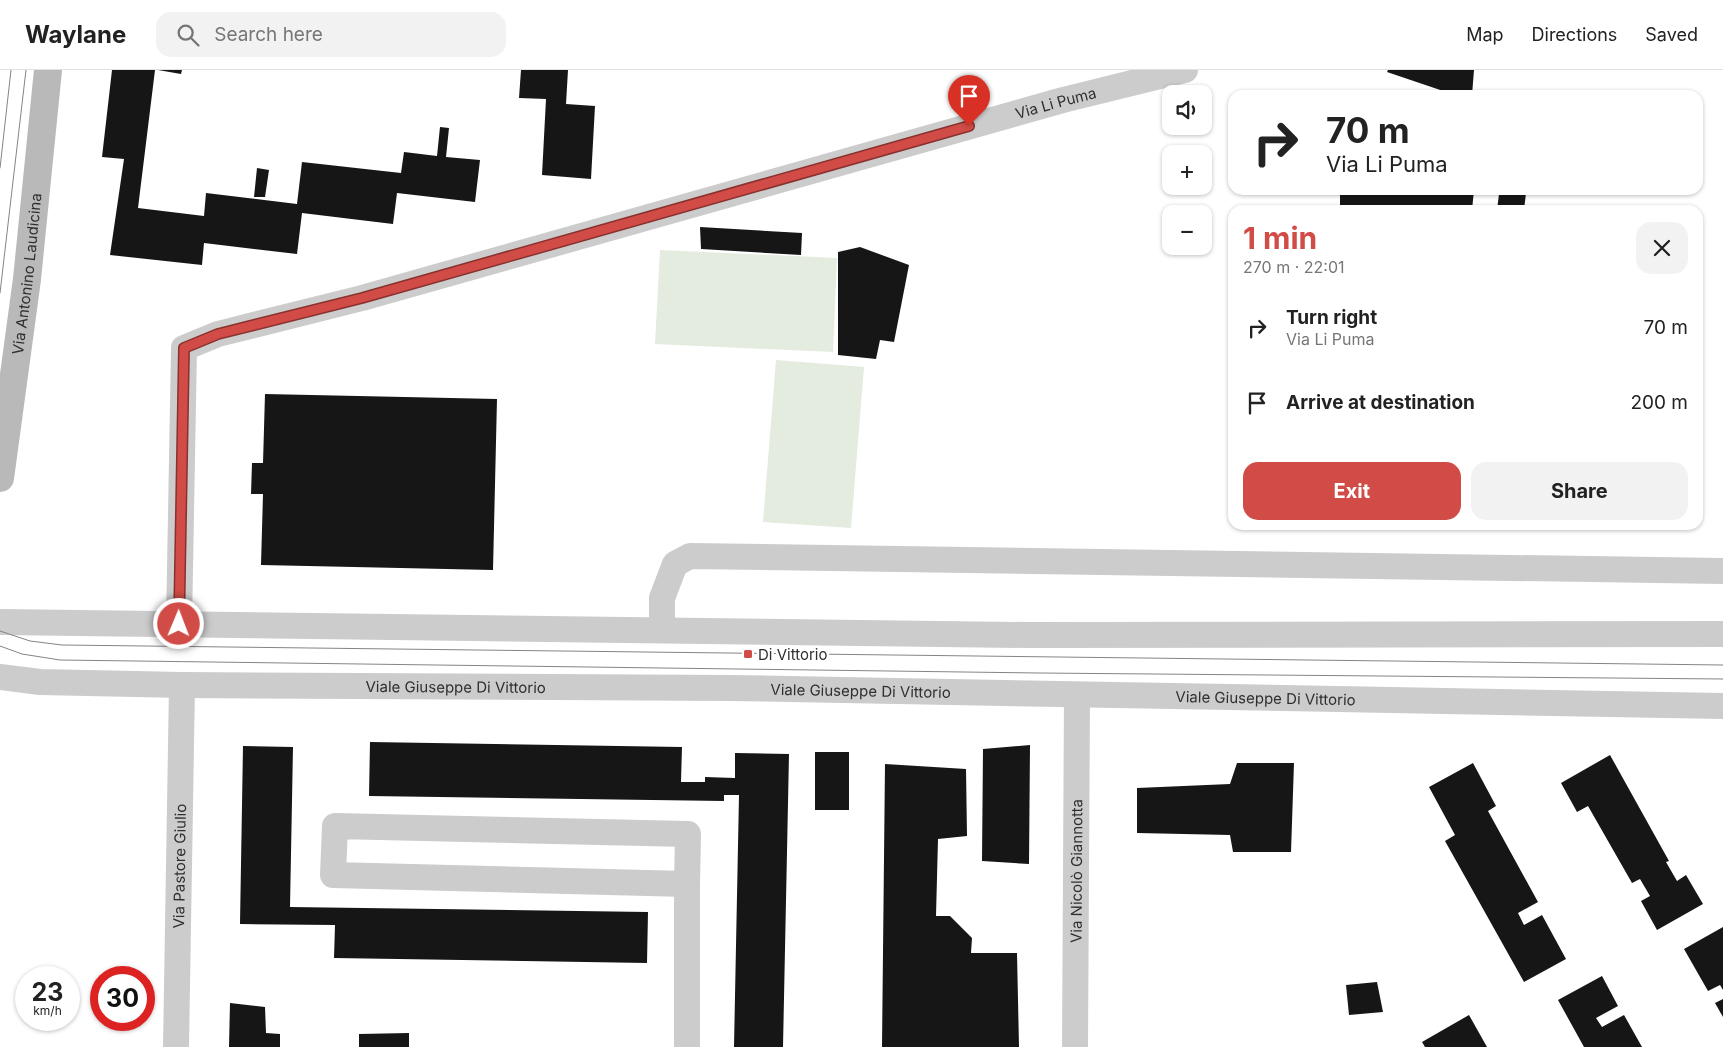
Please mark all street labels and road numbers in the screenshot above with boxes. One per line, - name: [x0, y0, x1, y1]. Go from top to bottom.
- street label: Via Li Puma: [1013, 83, 1098, 123]
- street label: Via Antonino Laudicina: [7, 192, 45, 356]
- street label: Viale Giuseppe Di Vittorio: [365, 677, 546, 696]
- street label: Viale Giuseppe Di Vittorio: [770, 679, 951, 702]
- street label: Viale Giuseppe Di Vittorio: [1175, 687, 1356, 709]
- street label: Via Nicolò Giannotta: [1066, 799, 1086, 943]
- street label: Via Pastore Giulio: [168, 804, 190, 929]

